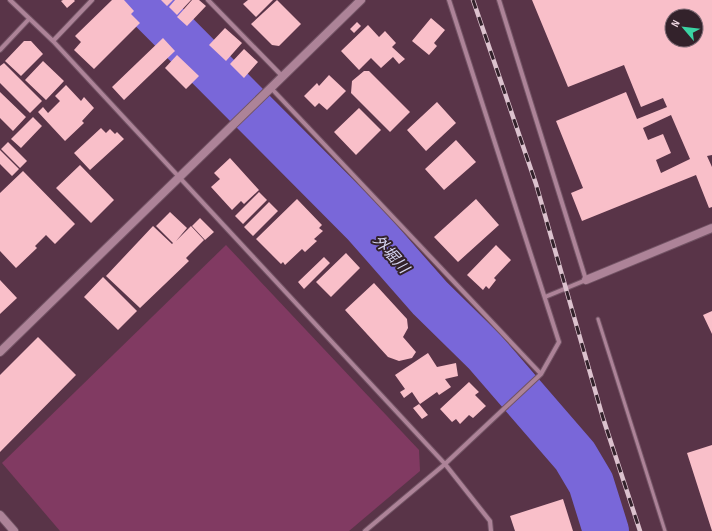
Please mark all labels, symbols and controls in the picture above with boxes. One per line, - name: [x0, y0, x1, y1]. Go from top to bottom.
- north arrow: [664, 8, 704, 48]
- text: N: [668, 18, 683, 29]
- water label: 外堀川: [369, 231, 414, 279]

